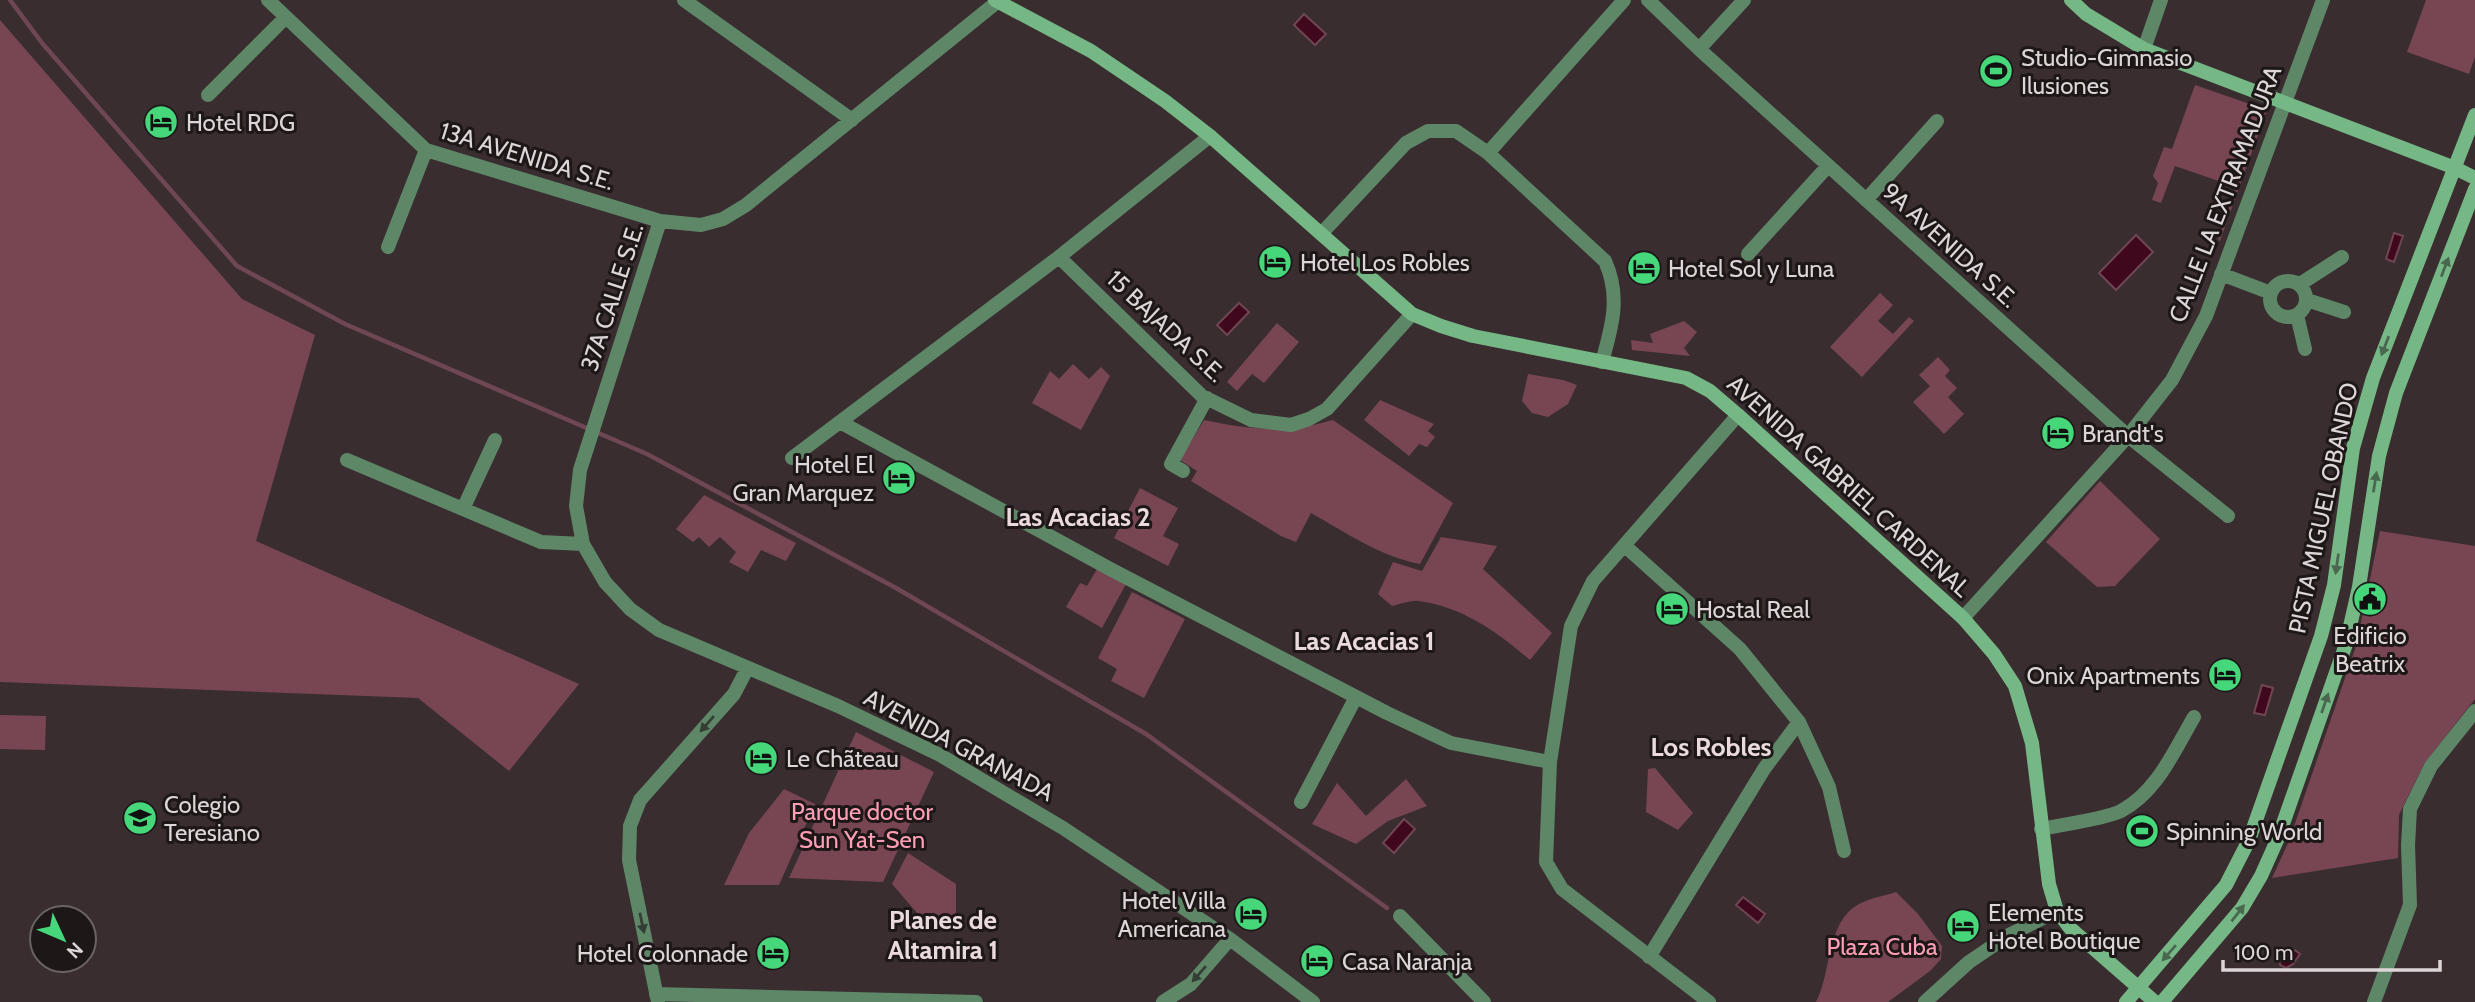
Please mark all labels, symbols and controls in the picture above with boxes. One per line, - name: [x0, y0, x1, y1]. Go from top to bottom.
- place label: Studio-Gimnasio Ilusiones: [2021, 43, 2192, 100]
- sports icon: Studio-Gimnasio Ilusiones: [1977, 52, 2015, 90]
- street label: CALLE LA EXTRAMADURA: [2163, 61, 2287, 326]
- hotel icon: Hotel RDG: [142, 103, 180, 141]
- place label: Hotel RDG: [186, 108, 295, 137]
- street label: 13A AVENIDA S.E.: [437, 116, 617, 196]
- street label: 9A AVENIDA S.E.: [1876, 177, 2024, 313]
- street label: 37A CALLE S.E.: [574, 219, 650, 375]
- hotel icon: Hotel Los Robles: [1256, 243, 1294, 281]
- place label: Hotel Los Robles: [1300, 248, 1470, 277]
- hotel icon: Hotel Sol y Luna: [1625, 249, 1663, 287]
- place label: Hotel Sol y Luna: [1668, 254, 1835, 283]
- one-way arrow: [2440, 256, 2451, 277]
- street label: 15 BAJADA S.E.: [1101, 264, 1231, 388]
- one-way arrow: [2380, 335, 2391, 356]
- street label: AVENIDA GABRIEL CARDENAL: [1722, 369, 1976, 603]
- street label: PISTA MIGUEL OBANDO: [2282, 380, 2364, 636]
- hotel icon: Brandt's: [2039, 414, 2077, 452]
- place label: Brandt's: [2082, 419, 2164, 448]
- place label: Hotel El Gran Marquez: [733, 450, 874, 507]
- hotel icon: Hotel El Gran Marquez: [880, 459, 918, 497]
- one-way arrow: [2370, 471, 2381, 493]
- district label: Las Acacias 2: [1005, 501, 1151, 533]
- one-way arrow: [2331, 553, 2342, 575]
- public building icon: Edificio Beatrix: [2351, 580, 2389, 618]
- hotel icon: Hostal Real: [1653, 590, 1691, 628]
- place label: Hostal Real: [1696, 595, 1810, 624]
- place label: Edificio Beatrix: [2333, 621, 2407, 678]
- district label: Las Acacias 1: [1294, 625, 1434, 657]
- hotel icon: Onix Apartments: [2206, 656, 2244, 694]
- place label: Onix Apartments: [2026, 661, 2200, 690]
- street label: AVENIDA GRANADA: [859, 683, 1059, 807]
- one-way arrow: [2319, 693, 2330, 714]
- one-way arrow: [699, 715, 715, 733]
- district label: Los Robles: [1650, 731, 1772, 763]
- hotel icon: Le Chãteau: [742, 739, 780, 777]
- place label: Le Chãteau: [786, 744, 899, 773]
- place label: Colegio Teresiano: [164, 790, 260, 847]
- park label: Parque doctor Sun Yat-Sen: [791, 797, 933, 854]
- school or university icon: Colegio Teresiano: [121, 799, 159, 837]
- sports icon: Spinning World: [2123, 812, 2161, 850]
- place label: Spinning World: [2166, 817, 2322, 846]
- place label: Hotel Villa Americana: [1118, 886, 1226, 943]
- hotel icon: Hotel Villa Americana: [1232, 895, 1270, 933]
- place label: Elements Hotel Boutique: [1988, 898, 2141, 955]
- north arrow: [28, 904, 98, 974]
- district label: Planes de Altamira 1: [888, 904, 998, 966]
- one-way arrow: [2230, 904, 2245, 922]
- hotel icon: Elements Hotel Boutique: [1944, 907, 1982, 945]
- one-way arrow: [636, 912, 647, 934]
- scale bar: [2223, 928, 2440, 972]
- park label: Plaza Cuba: [1827, 932, 1938, 961]
- hotel icon: Hotel Colonnade: [754, 934, 792, 972]
- text: N: [62, 938, 88, 963]
- place label: Hotel Colonnade: [577, 939, 748, 968]
- text: 100 m: [2234, 940, 2293, 965]
- hotel icon: Casa Naranja: [1298, 942, 1336, 980]
- one-way arrow: [2162, 945, 2177, 962]
- place label: Casa Naranja: [1342, 947, 1473, 976]
- one-way arrow: [1192, 966, 1207, 983]

